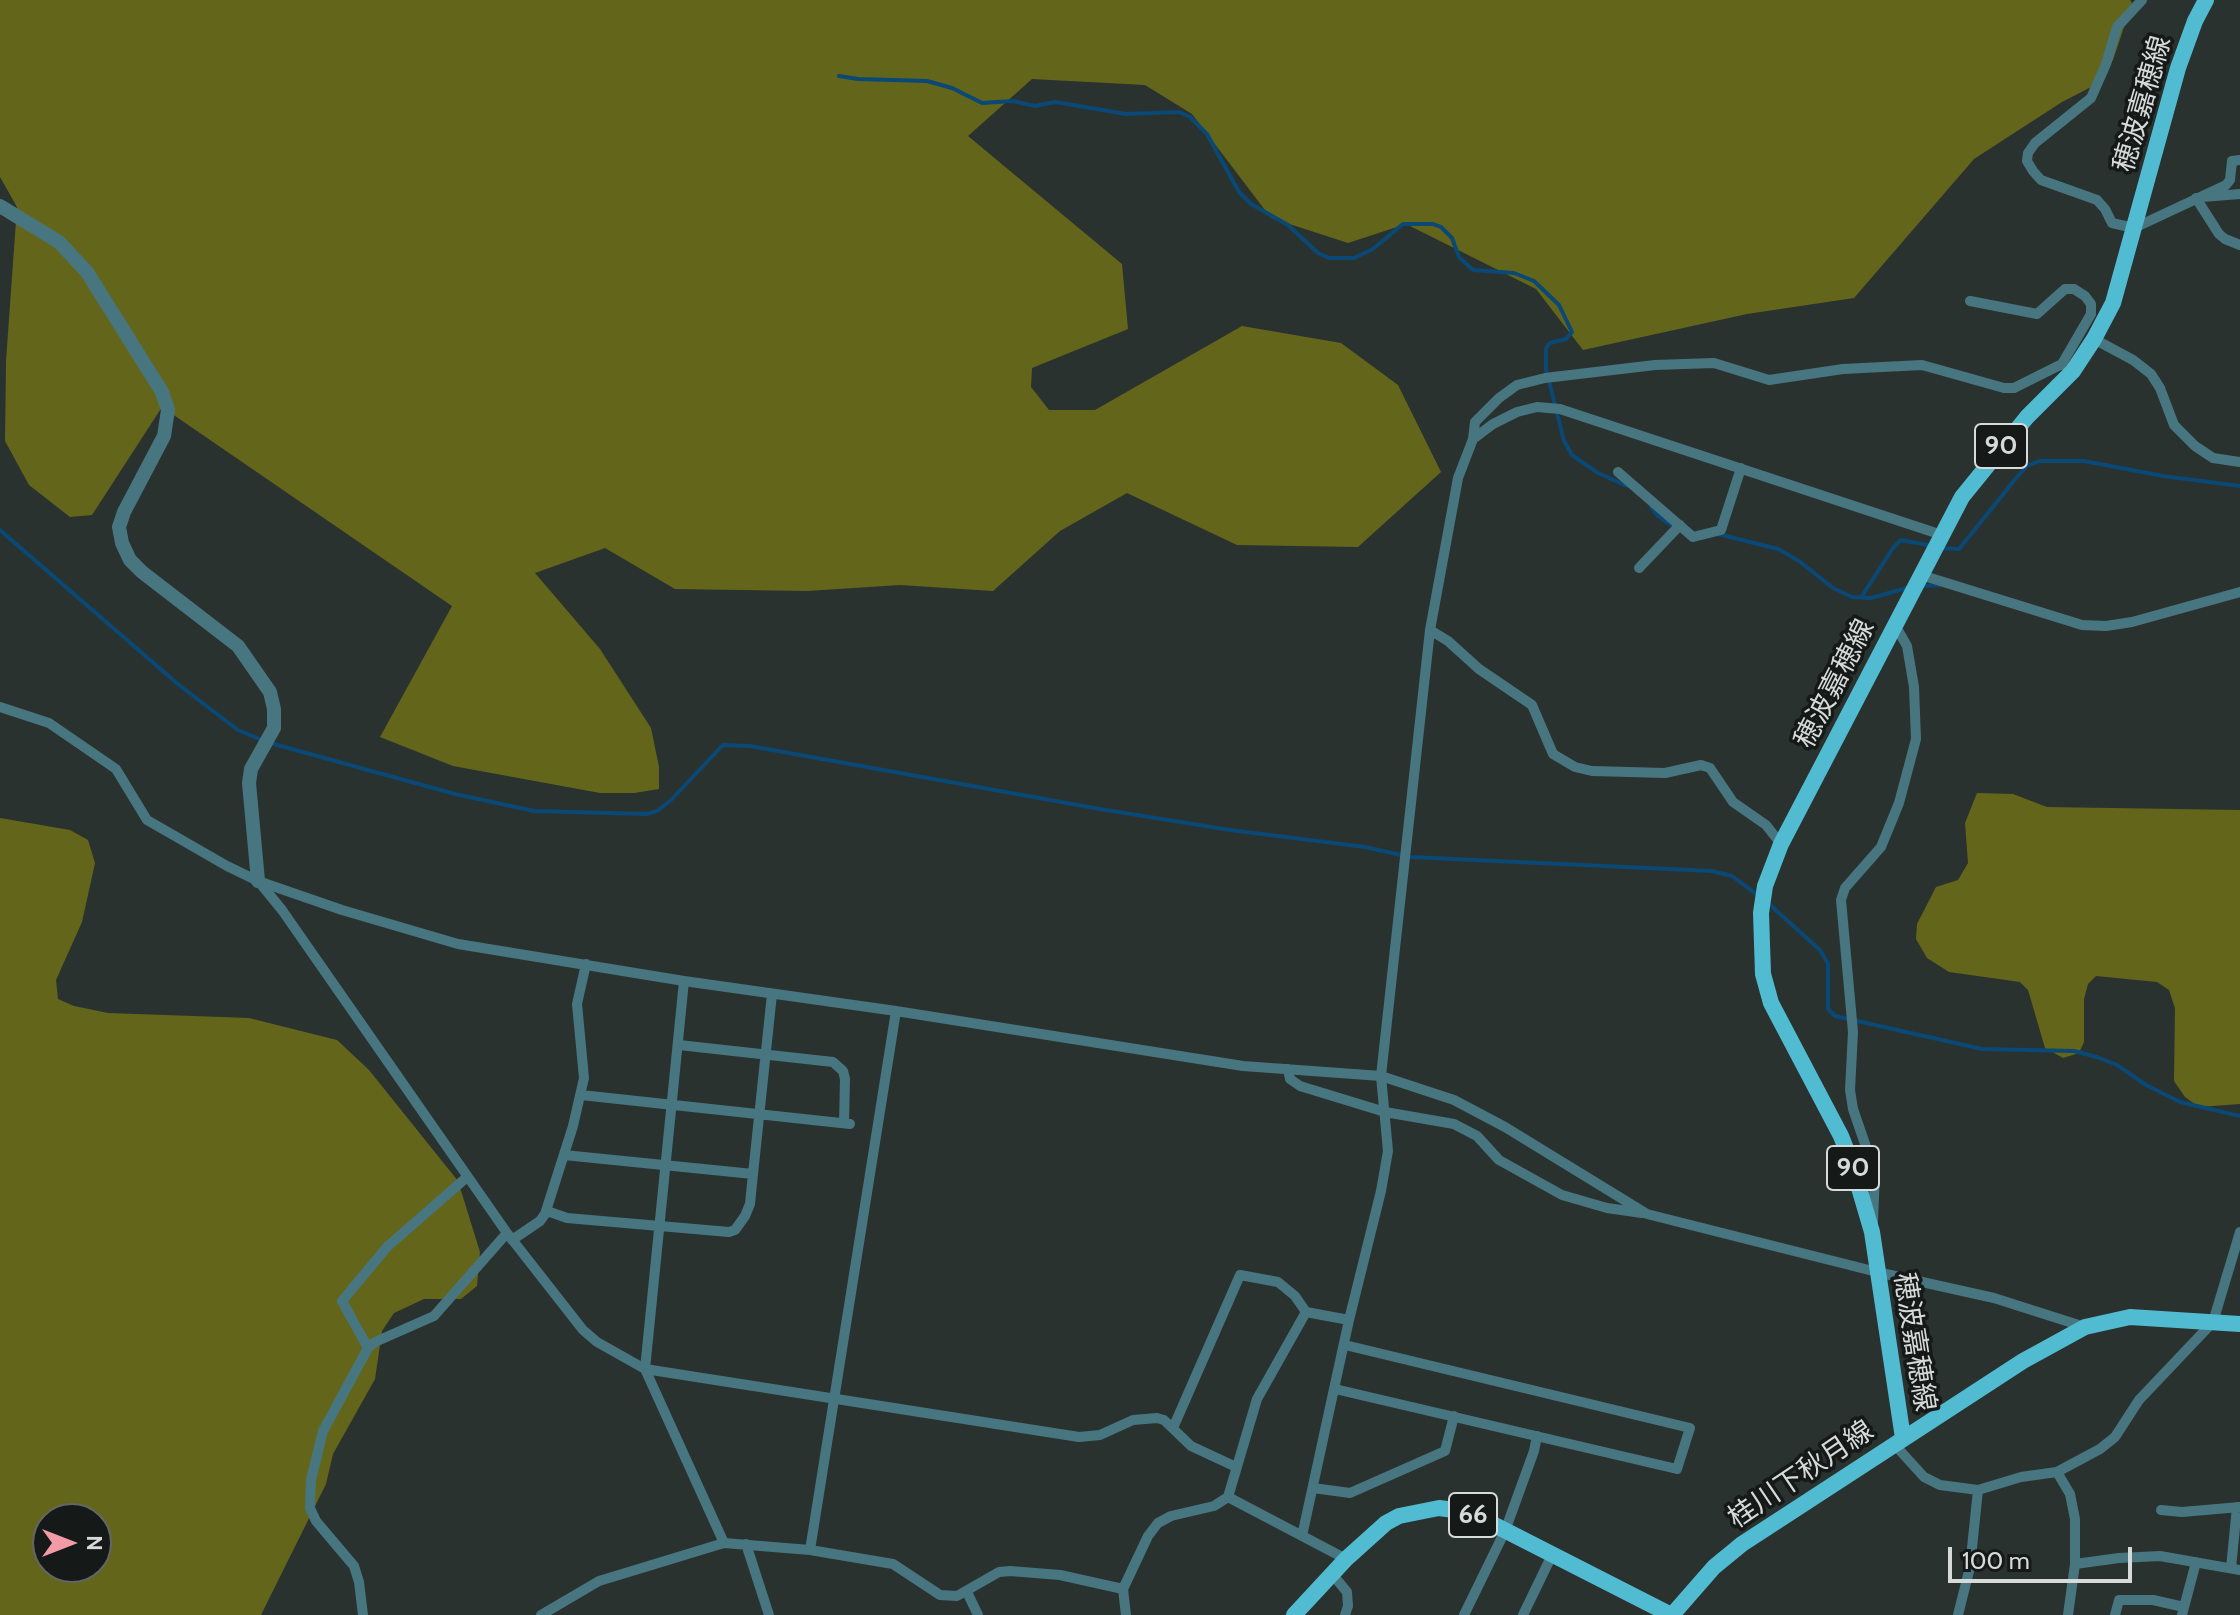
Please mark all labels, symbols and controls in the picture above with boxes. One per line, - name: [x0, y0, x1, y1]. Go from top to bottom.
- street label: 穂波嘉穂線: [2108, 32, 2178, 176]
- road number: 90: [1975, 424, 2027, 468]
- street label: 穂波嘉穂線: [1788, 614, 1882, 754]
- road number: 90: [1827, 1146, 1879, 1190]
- street label: 穂波嘉穂線: [1886, 1270, 1942, 1414]
- street label: 桂川下秋月線: [1722, 1414, 1880, 1536]
- road number: 66: [1449, 1493, 1497, 1537]
- north arrow: [32, 1503, 112, 1583]
- scale bar: [1952, 1531, 2136, 1581]
- text: N: [81, 1535, 108, 1551]
- text: 100 m: [1962, 1546, 2030, 1575]

